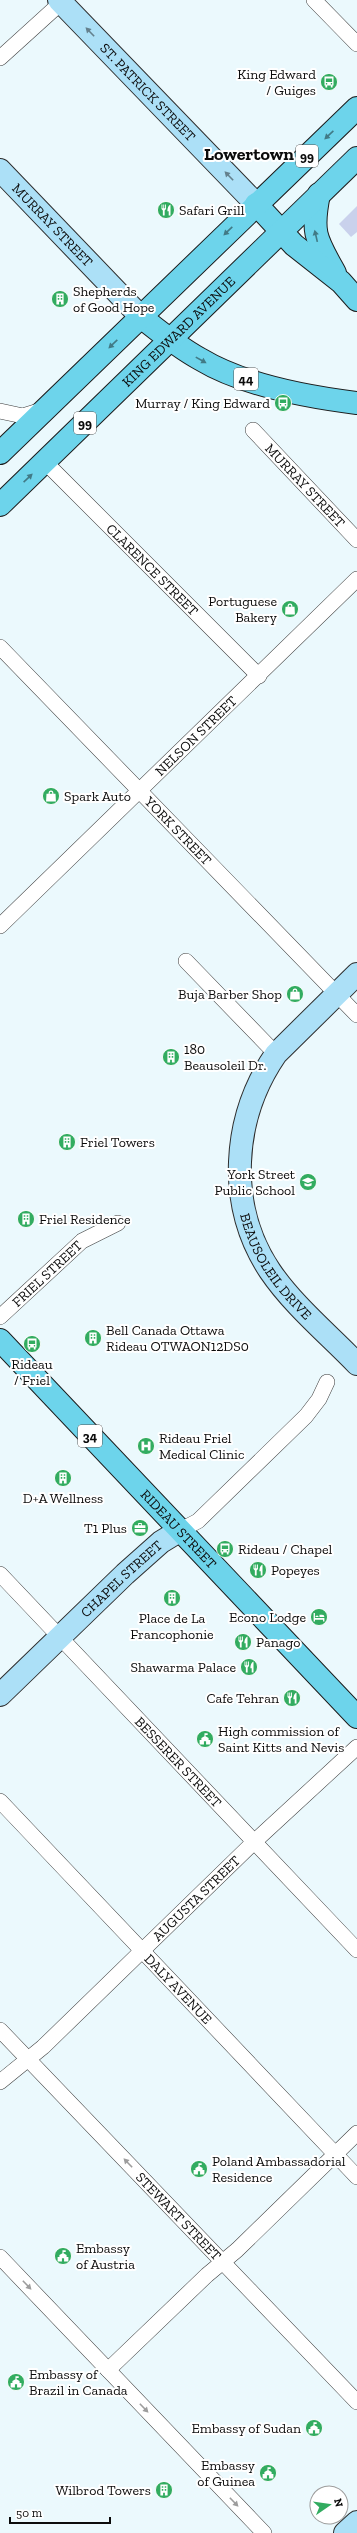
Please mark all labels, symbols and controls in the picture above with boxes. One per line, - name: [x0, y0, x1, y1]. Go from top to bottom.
- one-way arrow: [85, 27, 95, 37]
- street label: ST. PATRICK STREET: [96, 40, 199, 145]
- place label: King Edward / Guiges: [237, 66, 316, 99]
- bus stop icon: King Edward / Guiges: [319, 72, 339, 92]
- one-way arrow: [324, 130, 334, 140]
- district label: Lowertown: [204, 143, 294, 165]
- road number: 99: [296, 145, 318, 167]
- one-way arrow: [224, 171, 234, 181]
- street label: MURRAY STREET: [8, 180, 96, 271]
- restaurant icon: Safari Grill: [156, 200, 176, 220]
- place label: Safari Grill: [179, 202, 245, 219]
- one-way arrow: [223, 226, 233, 236]
- one-way arrow: [313, 229, 319, 242]
- street label: KING EDWARD AVENUE: [119, 273, 239, 391]
- place label: Shepherds of Good Hope: [73, 283, 155, 316]
- building icon: Shepherds of Good Hope: [50, 289, 70, 309]
- one-way arrow: [108, 339, 118, 349]
- one-way arrow: [196, 357, 207, 363]
- road number: 44: [234, 368, 258, 390]
- bus stop icon: Murray / King Edward: [273, 393, 293, 413]
- place label: Murray / King Edward: [135, 395, 270, 412]
- road number: 99: [74, 412, 96, 434]
- street label: MURRAY STREET: [261, 440, 349, 531]
- one-way arrow: [23, 473, 33, 483]
- street label: CLARENCE STREET: [103, 520, 202, 620]
- place label: Portuguese Bakery: [208, 593, 278, 626]
- shop icon: Portuguese Bakery: [280, 599, 300, 619]
- street label: NELSON STREET: [152, 692, 241, 780]
- shop icon: Spark Auto: [41, 786, 61, 806]
- place label: Spark Auto: [64, 788, 131, 805]
- street label: YORK STREET: [140, 793, 215, 869]
- shop icon: Buja Barber Shop: [285, 984, 305, 1004]
- place label: Buja Barber Shop: [178, 986, 282, 1003]
- place label: 180 Beausoleil Dr.: [184, 1041, 266, 1074]
- building icon: 180 Beausoleil Dr.: [161, 1047, 181, 1067]
- building icon: Friel Towers: [57, 1132, 77, 1152]
- place label: Friel Towers: [80, 1134, 155, 1151]
- place label: York Street Public School: [214, 1166, 296, 1199]
- school or university icon: York Street Public School: [298, 1172, 318, 1192]
- building icon: Friel Residence: [16, 1209, 36, 1229]
- place label: Friel Residence: [39, 1211, 131, 1228]
- street label: BEAUSOLEIL DRIVE: [236, 1212, 315, 1323]
- street label: FRIEL STREET: [9, 1237, 86, 1311]
- place label: Bell Canada Ottawa Rideau OTWAON12DS0: [106, 1322, 249, 1355]
- building icon: Bell Canada Ottawa Rideau OTWAON12DS0: [83, 1328, 103, 1348]
- bus stop icon: Rideau / Friel: [22, 1334, 42, 1354]
- place label: Rideau / Friel: [11, 1356, 53, 1389]
- road number: 34: [78, 1425, 102, 1447]
- place label: Rideau Friel Medical Clinic: [159, 1430, 244, 1463]
- hospital icon: Rideau Friel Medical Clinic: [136, 1436, 156, 1456]
- building icon: D+A Wellness: [53, 1468, 73, 1488]
- street label: RIDEAU STREET: [137, 1486, 220, 1573]
- place label: D+A Wellness: [23, 1490, 103, 1507]
- office icon: T1 Plus: [130, 1518, 150, 1538]
- place label: T1 Plus: [84, 1520, 127, 1537]
- street label: CHAPEL STREET: [77, 1537, 166, 1621]
- bus stop icon: Rideau / Chapel: [215, 1539, 235, 1559]
- place label: Rideau / Chapel: [238, 1541, 332, 1558]
- restaurant icon: Popeyes: [248, 1560, 268, 1580]
- place label: Popeyes: [271, 1562, 320, 1579]
- building icon: Place de La Francophonie: [162, 1588, 182, 1608]
- hotel icon: Econo Lodge: [309, 1607, 329, 1627]
- place label: Econo Lodge: [229, 1609, 306, 1626]
- place label: Place de La Francophonie: [130, 1610, 214, 1643]
- restaurant icon: Panago: [233, 1632, 253, 1652]
- place label: Panago: [256, 1634, 300, 1651]
- restaurant icon: Shawarma Palace: [239, 1657, 259, 1677]
- place label: Shawarma Palace: [131, 1659, 236, 1676]
- restaurant icon: Cafe Tehran: [282, 1688, 302, 1708]
- place label: Cafe Tehran: [206, 1690, 279, 1707]
- street label: BESSERER STREET: [131, 1713, 225, 1811]
- place label: High commission of Saint Kitts and Nevis: [218, 1723, 344, 1756]
- public building icon: High commission of Saint Kitts and Nevis: [195, 1729, 215, 1749]
- street label: AUGUSTA STREET: [149, 1852, 244, 1945]
- street label: DALY AVENUE: [141, 1951, 215, 2028]
- place label: Poland Ambassadorial Residence: [212, 2153, 346, 2186]
- one-way arrow: [123, 2158, 133, 2168]
- public building icon: Poland Ambassadorial Residence: [189, 2159, 209, 2179]
- street label: STEWART STREET: [132, 2169, 225, 2264]
- place label: Embassy of Austria: [76, 2240, 135, 2273]
- public building icon: Embassy of Austria: [53, 2246, 73, 2266]
- one-way arrow: [22, 2281, 31, 2290]
- place label: Embassy of Brazil in Canada: [29, 2366, 128, 2399]
- public building icon: Embassy of Brazil in Canada: [6, 2372, 26, 2392]
- one-way arrow: [139, 2403, 149, 2413]
- public building icon: Embassy of Sudan: [304, 2418, 324, 2438]
- place label: Embassy of Sudan: [192, 2420, 301, 2437]
- place label: Embassy of Guinea: [197, 2457, 256, 2490]
- public building icon: Embassy of Guinea: [258, 2463, 278, 2483]
- building icon: Wilbrod Towers: [154, 2480, 174, 2500]
- place label: Wilbrod Towers: [55, 2482, 151, 2499]
- north arrow: [309, 2485, 349, 2525]
- one-way arrow: [229, 2497, 239, 2507]
- text: N: [331, 2497, 346, 2509]
- scale bar: [10, 2499, 110, 2525]
- text: 50 m: [16, 2506, 43, 2520]

